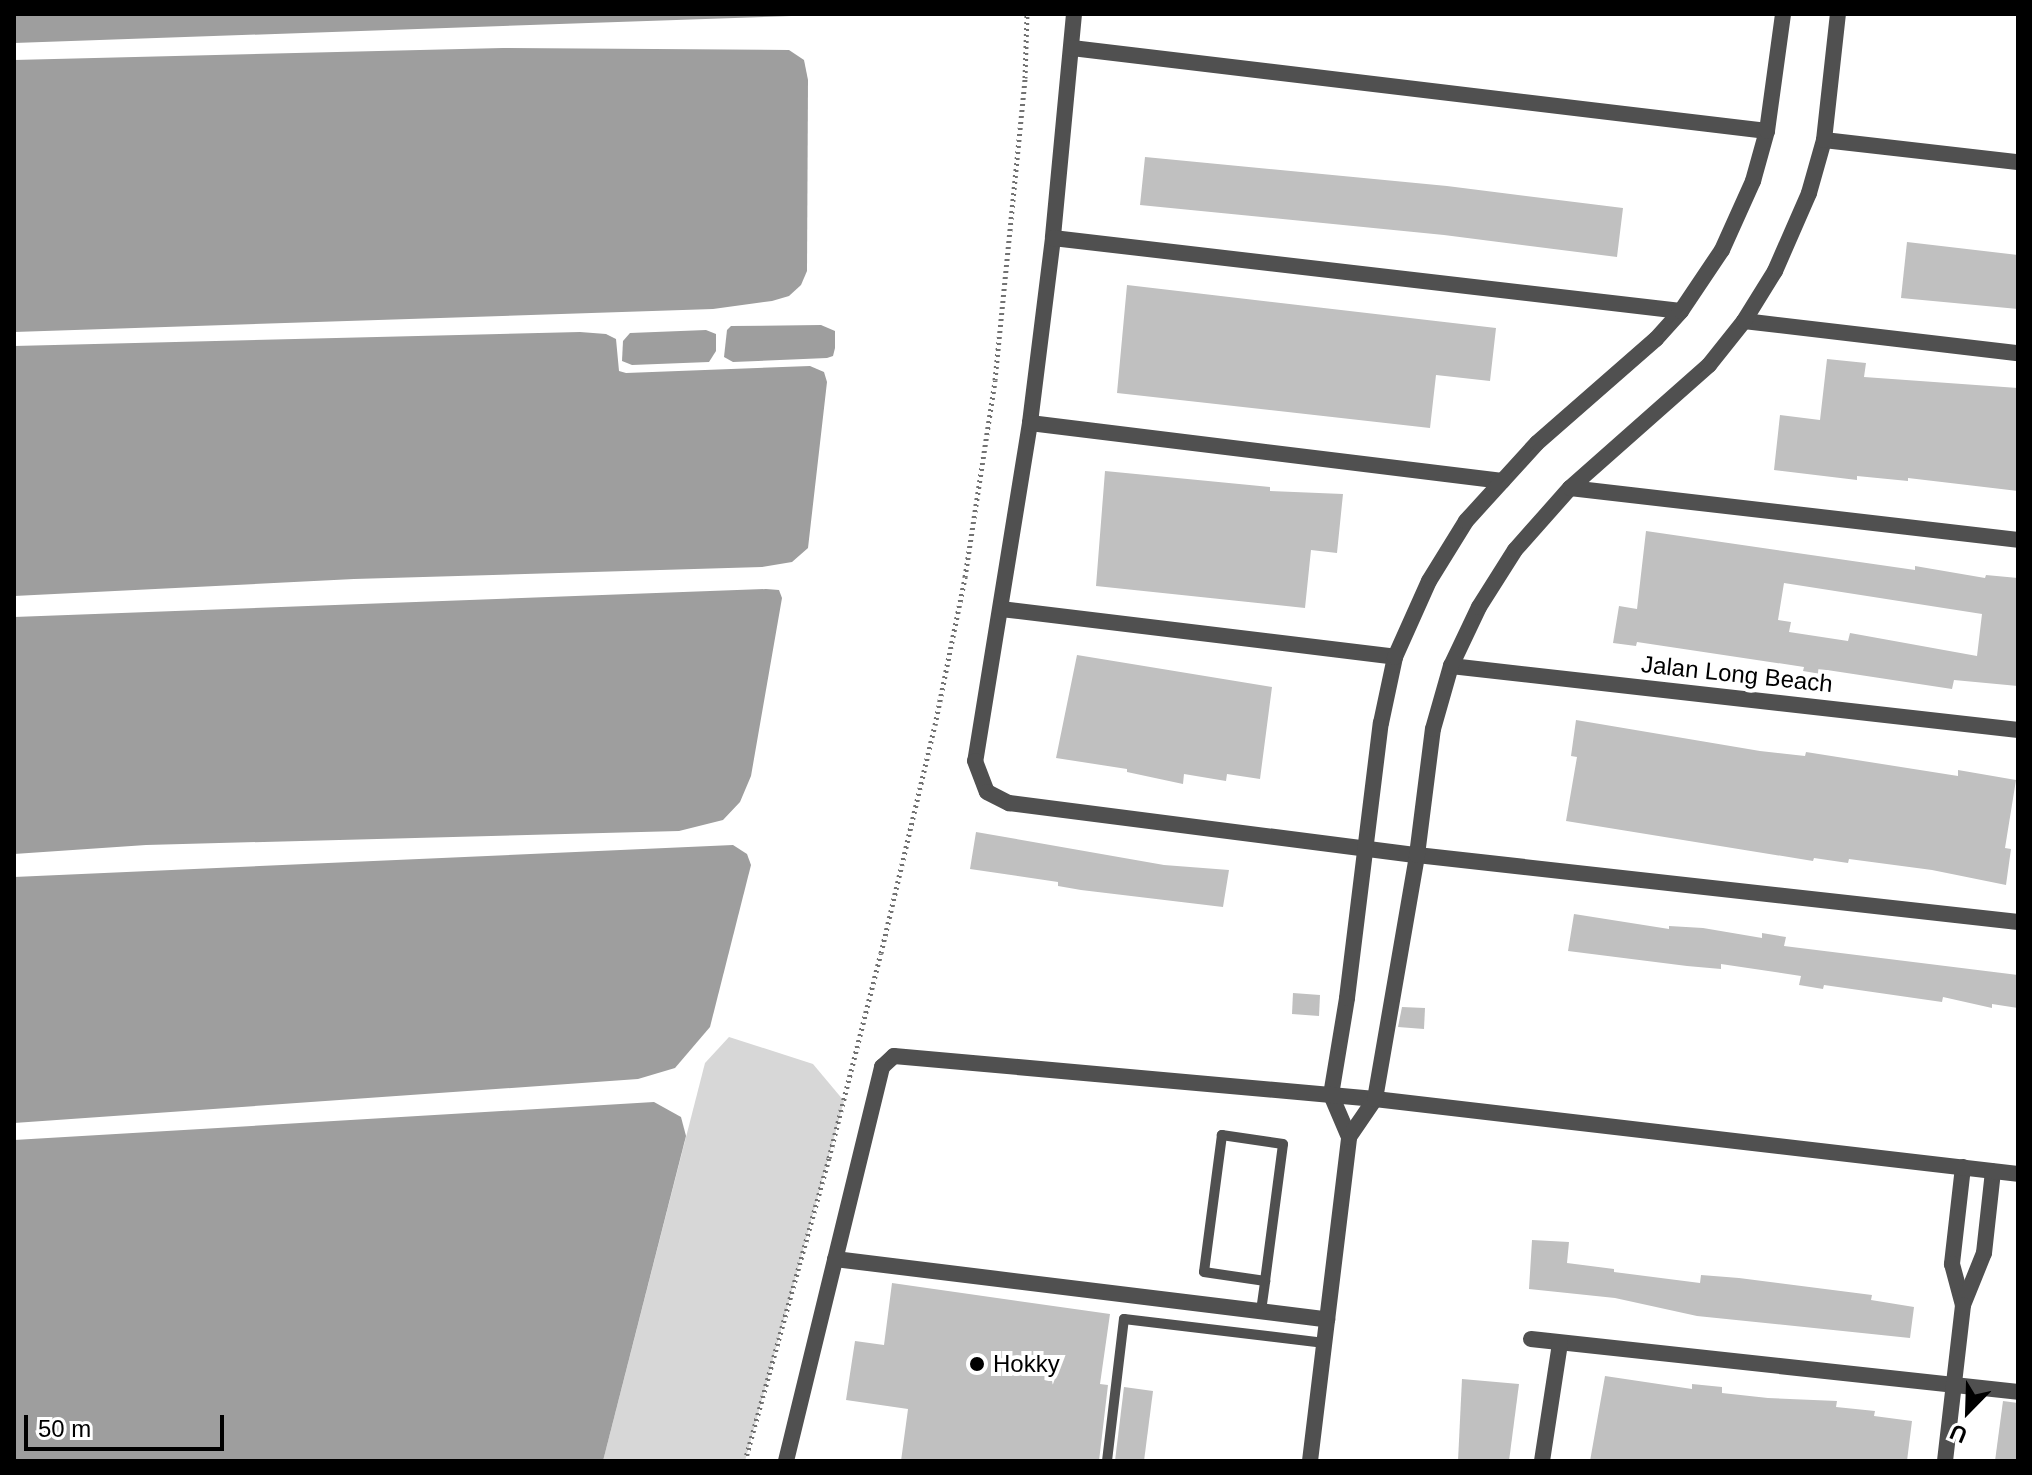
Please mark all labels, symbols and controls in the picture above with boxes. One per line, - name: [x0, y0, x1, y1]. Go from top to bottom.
- street label: Jalan Long Beach: [1640, 650, 1834, 698]
- place label: Hokky: [993, 1350, 1060, 1378]
- marker: Hokky: [968, 1355, 986, 1373]
- north arrow: [1928, 1371, 2008, 1451]
- scale bar: [28, 1399, 228, 1449]
- text: 50 m: [38, 1415, 91, 1442]
- text: U: [1946, 1419, 1971, 1448]

